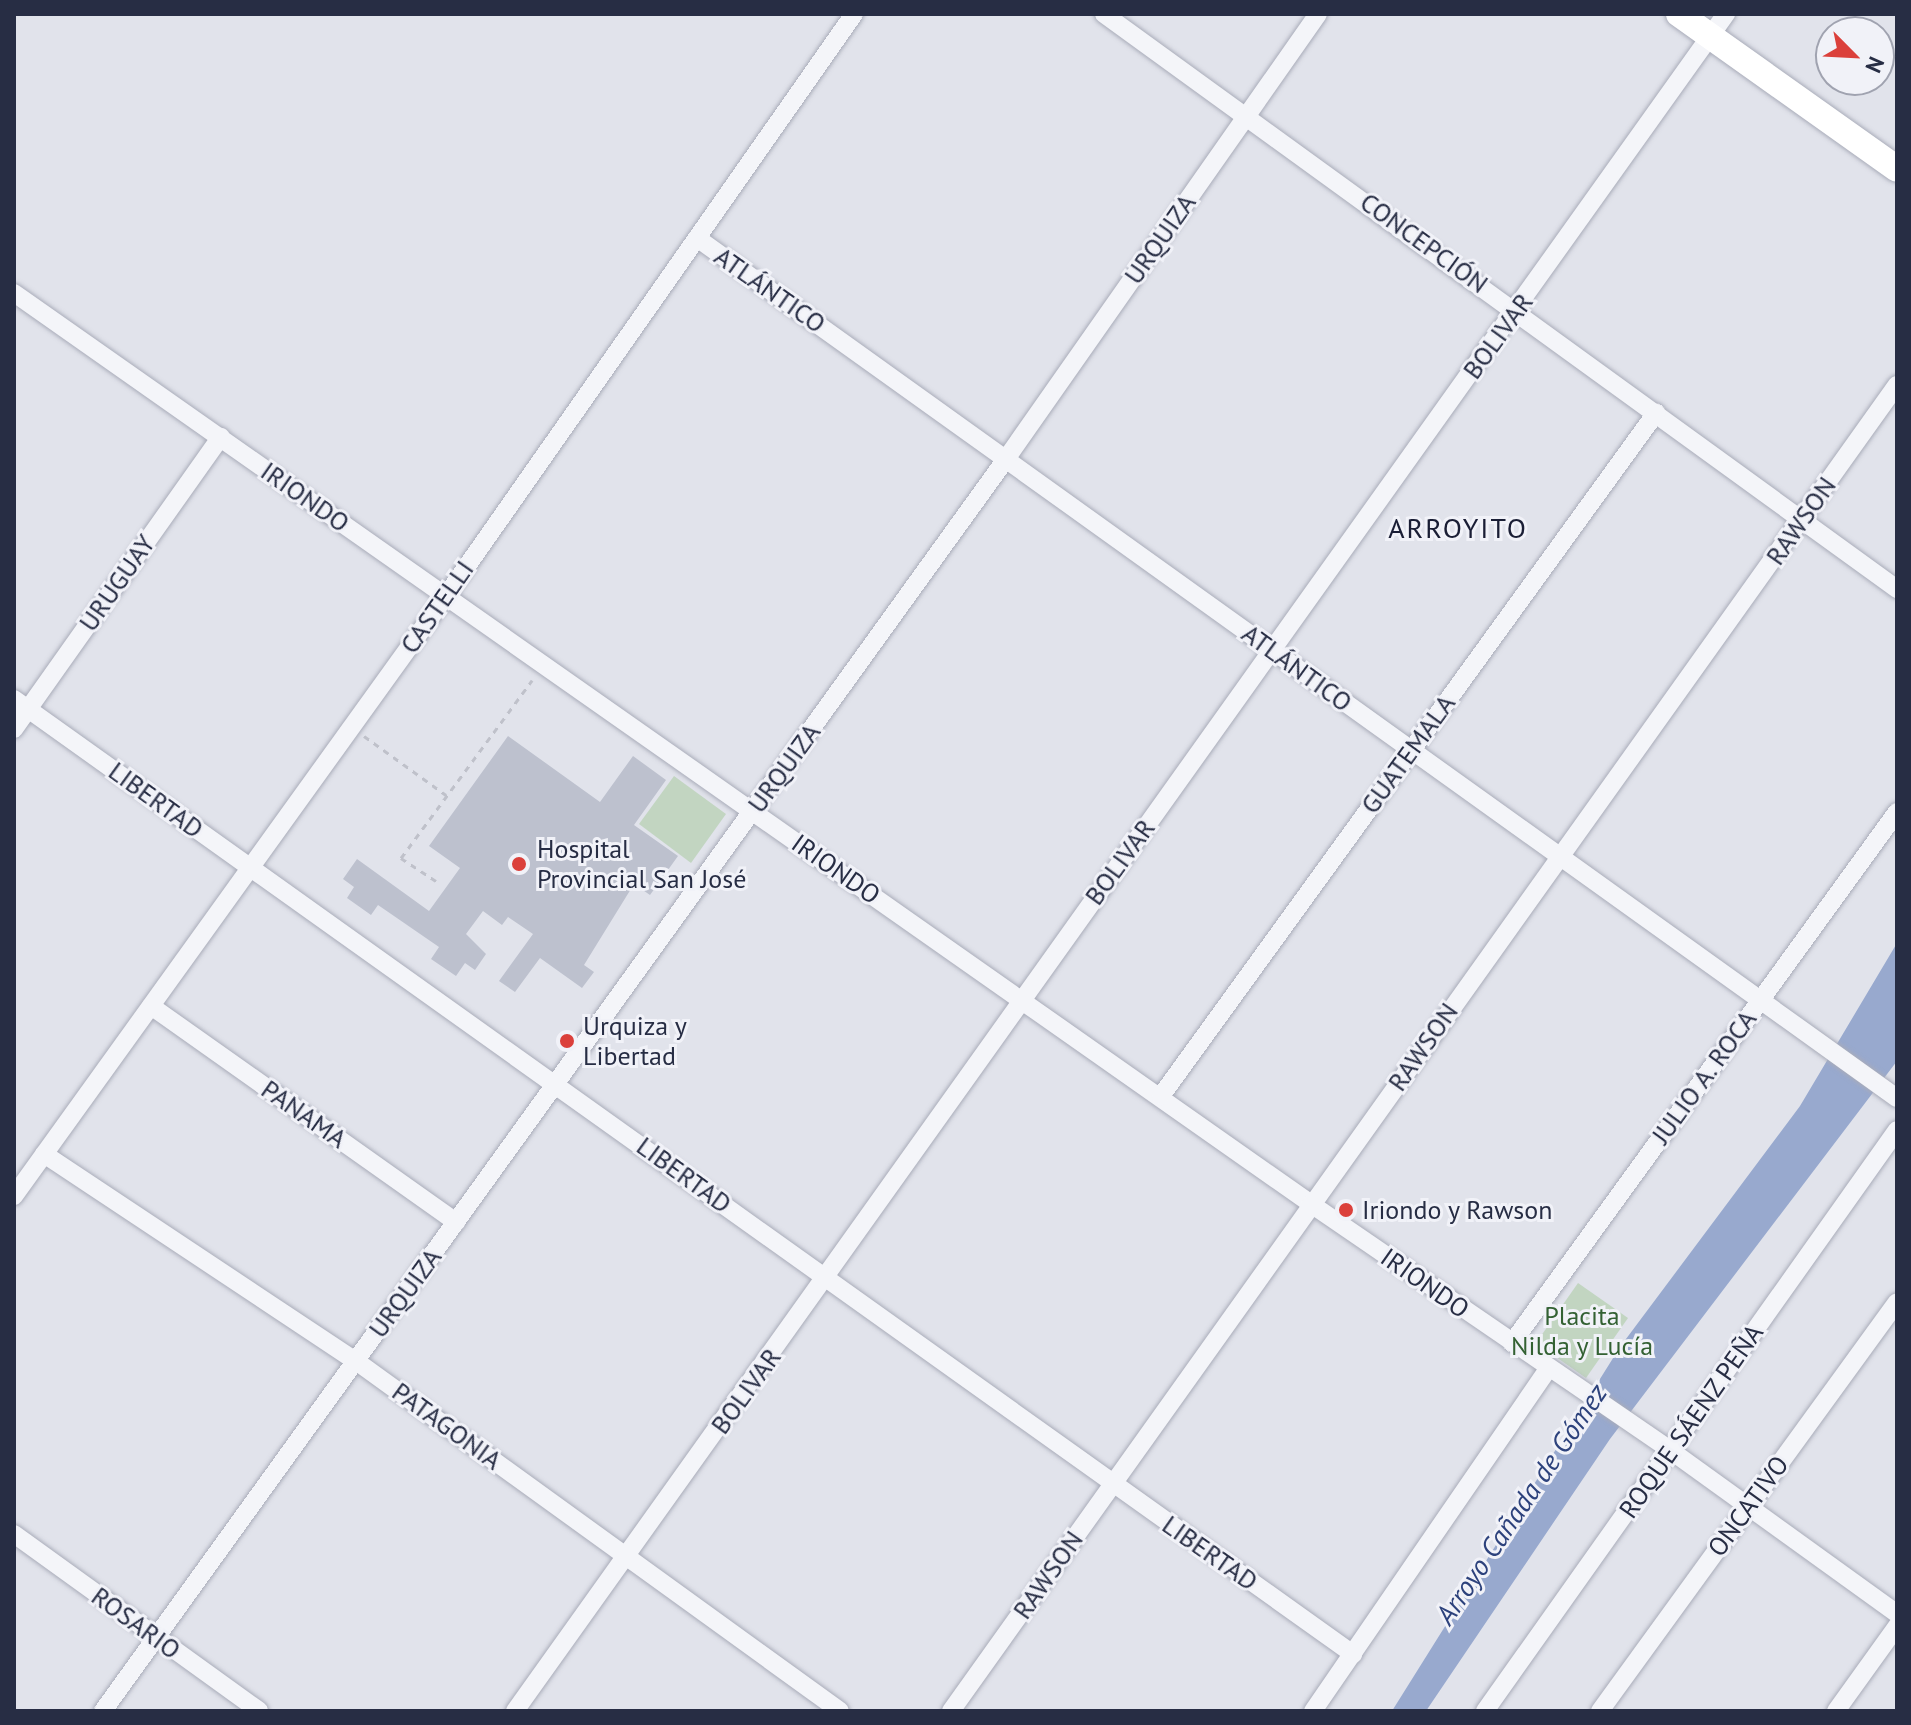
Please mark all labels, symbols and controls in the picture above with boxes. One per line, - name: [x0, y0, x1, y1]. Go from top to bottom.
- north arrow: [1815, 16, 1895, 96]
- text: N: [1859, 53, 1891, 77]
- street label: CONCEPCIÓN: [1354, 186, 1494, 300]
- street label: URQUIZA: [1118, 188, 1202, 290]
- street label: ATLÁNTICO: [709, 240, 831, 340]
- street label: BOLIVAR: [1457, 287, 1539, 385]
- street label: IRIONDO: [255, 455, 355, 539]
- street label: RAWSON: [1760, 471, 1842, 571]
- district label: ARROYITO: [1388, 511, 1528, 545]
- street label: URUGUAY: [73, 529, 161, 637]
- street label: CASTELLI: [394, 555, 480, 659]
- street label: ATLÁNTICO: [1236, 618, 1358, 718]
- street label: GUATEMALA: [1354, 688, 1462, 820]
- street label: URQUIZA: [741, 717, 827, 819]
- street label: LIBERTAD: [103, 755, 209, 845]
- street label: BOLIVAR: [1079, 813, 1161, 911]
- street label: IRIONDO: [786, 827, 886, 911]
- place label: Hospital Provincial San José: [537, 833, 746, 894]
- marker: Hospital Provincial San José: [508, 853, 530, 875]
- street label: RAWSON: [1382, 997, 1464, 1097]
- street label: JULIO A. ROCA: [1644, 1003, 1764, 1151]
- place label: Urquiza y Libertad: [583, 1010, 687, 1072]
- marker: Urquiza y Libertad: [558, 1032, 576, 1050]
- street label: PANAMA: [255, 1074, 353, 1154]
- street label: LIBERTAD: [631, 1130, 737, 1220]
- place label: Iriondo y Rawson: [1362, 1194, 1554, 1226]
- marker: Iriondo y Rawson: [1337, 1201, 1355, 1219]
- street label: IRIONDO: [1375, 1241, 1475, 1325]
- street label: URQUIZA: [362, 1242, 448, 1344]
- park label: Placita Nilda y Lucía: [1510, 1300, 1654, 1362]
- street label: ROQUE SÁENZ PEÑA: [1612, 1318, 1770, 1524]
- street label: BOLIVAR: [705, 1342, 787, 1440]
- street label: PATAGONIA: [386, 1376, 508, 1476]
- water label: Arroyo Cañada de Gómez: [1428, 1377, 1614, 1631]
- street label: ONCATIVO: [1701, 1450, 1795, 1562]
- street label: LIBERTAD: [1156, 1509, 1264, 1597]
- street label: RAWSON: [1007, 1525, 1089, 1625]
- street label: ROSARIO: [86, 1580, 186, 1666]

